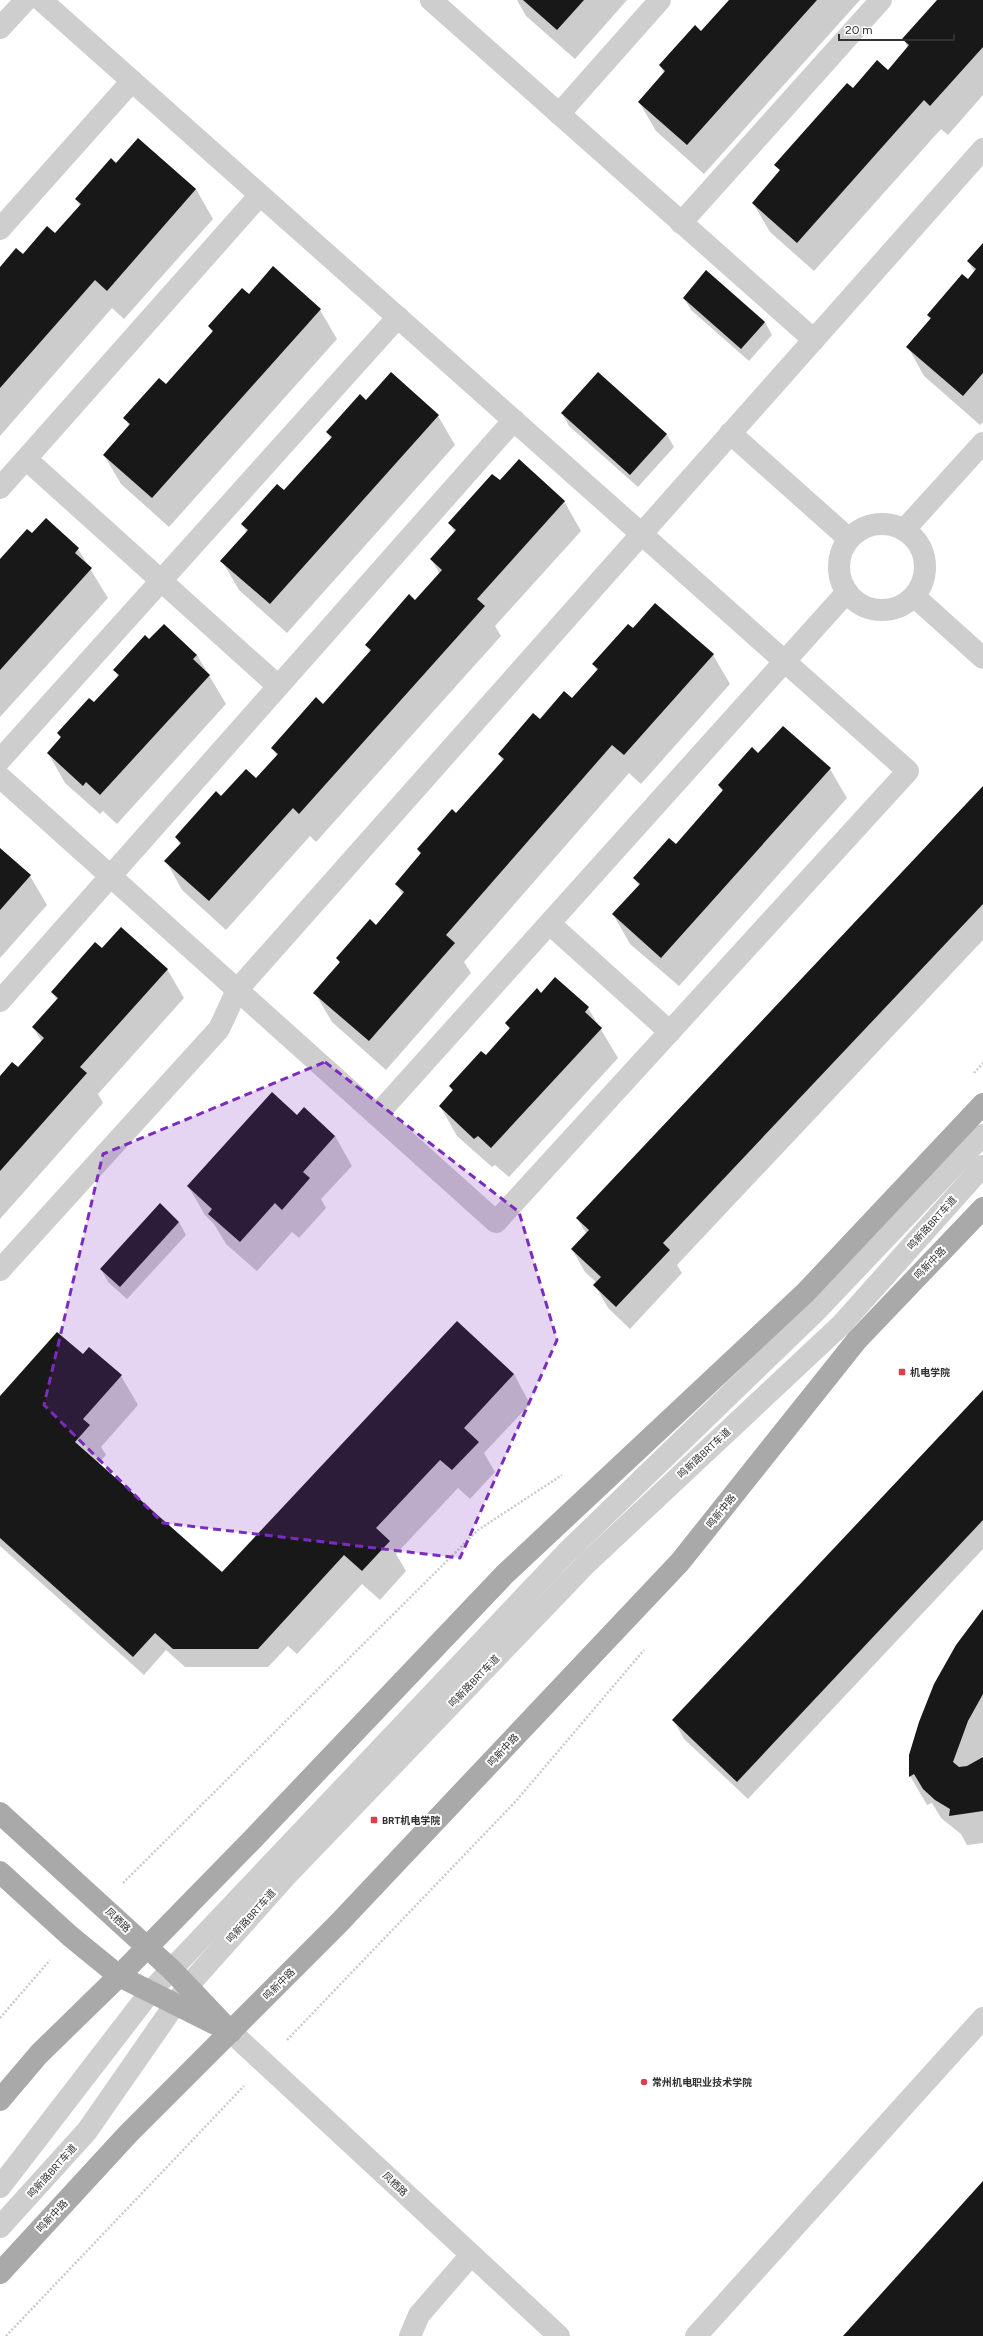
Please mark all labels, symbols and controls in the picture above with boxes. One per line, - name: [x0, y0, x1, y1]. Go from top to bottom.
- scale bar: [839, 16, 954, 42]
- text: 20 m: [845, 23, 873, 37]
- street label: 鸣新路BRT车道: [904, 1193, 960, 1253]
- street label: 鸣新中路: [911, 1244, 949, 1282]
- place label: 机电学院: [910, 1366, 950, 1379]
- marker: 机电学院: [897, 1367, 907, 1377]
- street label: 鸣新路BRT车道: [675, 1425, 733, 1481]
- street label: 鸣新中路: [703, 1491, 739, 1531]
- street label: 鸣新路BRT车道: [446, 1652, 502, 1710]
- street label: 鸣新中路: [485, 1731, 521, 1769]
- place label: BRT机电学院: [382, 1814, 440, 1827]
- marker: BRT机电学院: [369, 1815, 379, 1825]
- street label: 鸣新路BRT车道: [223, 1886, 279, 1946]
- street label: 凤栖路: [103, 1905, 133, 1935]
- street label: 鸣新中路: [260, 1965, 298, 2003]
- place label: 常州机电职业技术学院: [652, 2076, 752, 2089]
- marker: 常州机电职业技术学院: [639, 2077, 649, 2087]
- street label: 鸣新路BRT车道: [24, 2141, 80, 2201]
- street label: 凤栖路: [380, 2169, 410, 2199]
- street label: 鸣新中路: [34, 2197, 70, 2235]

